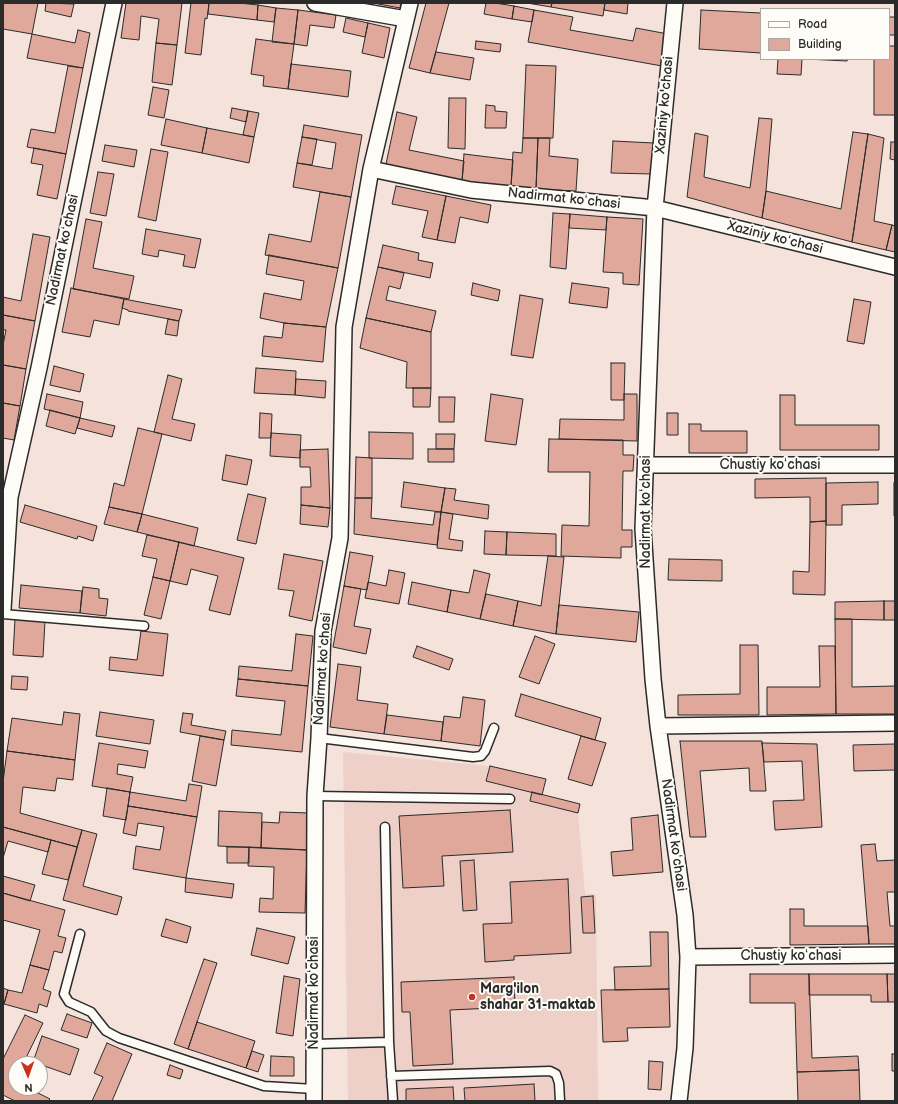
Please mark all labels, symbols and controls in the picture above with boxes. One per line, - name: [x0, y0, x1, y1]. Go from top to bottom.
- legend: [760, 8, 890, 60]
- text: Road: [798, 17, 827, 32]
- text: Building: [798, 37, 842, 52]
- street label: Xaziniy ko'chasi: [652, 56, 678, 154]
- street label: Nadirmat koʻchasi: [507, 185, 621, 213]
- street label: Nadirmat koʻchasi: [43, 193, 83, 307]
- street label: Xaziniy koʻchasi: [725, 218, 825, 258]
- street label: Nadirmat koʻchasi: [638, 455, 654, 569]
- street label: Chustiy koʻchasi: [719, 457, 821, 473]
- street label: Nadirmat koʻchasi: [311, 612, 335, 726]
- street label: Nadirmat koʻchasi: [657, 778, 689, 892]
- street label: Nadirmat koʻchasi: [306, 936, 322, 1050]
- street label: Chustiy koʻchasi: [740, 948, 842, 964]
- place label: Marg'ilon shahar 31-maktab: [480, 981, 596, 1014]
- marker: Marg'ilon shahar 31-maktab: [467, 992, 477, 1002]
- north arrow: [8, 1056, 48, 1096]
- text: N: [24, 1081, 33, 1094]

